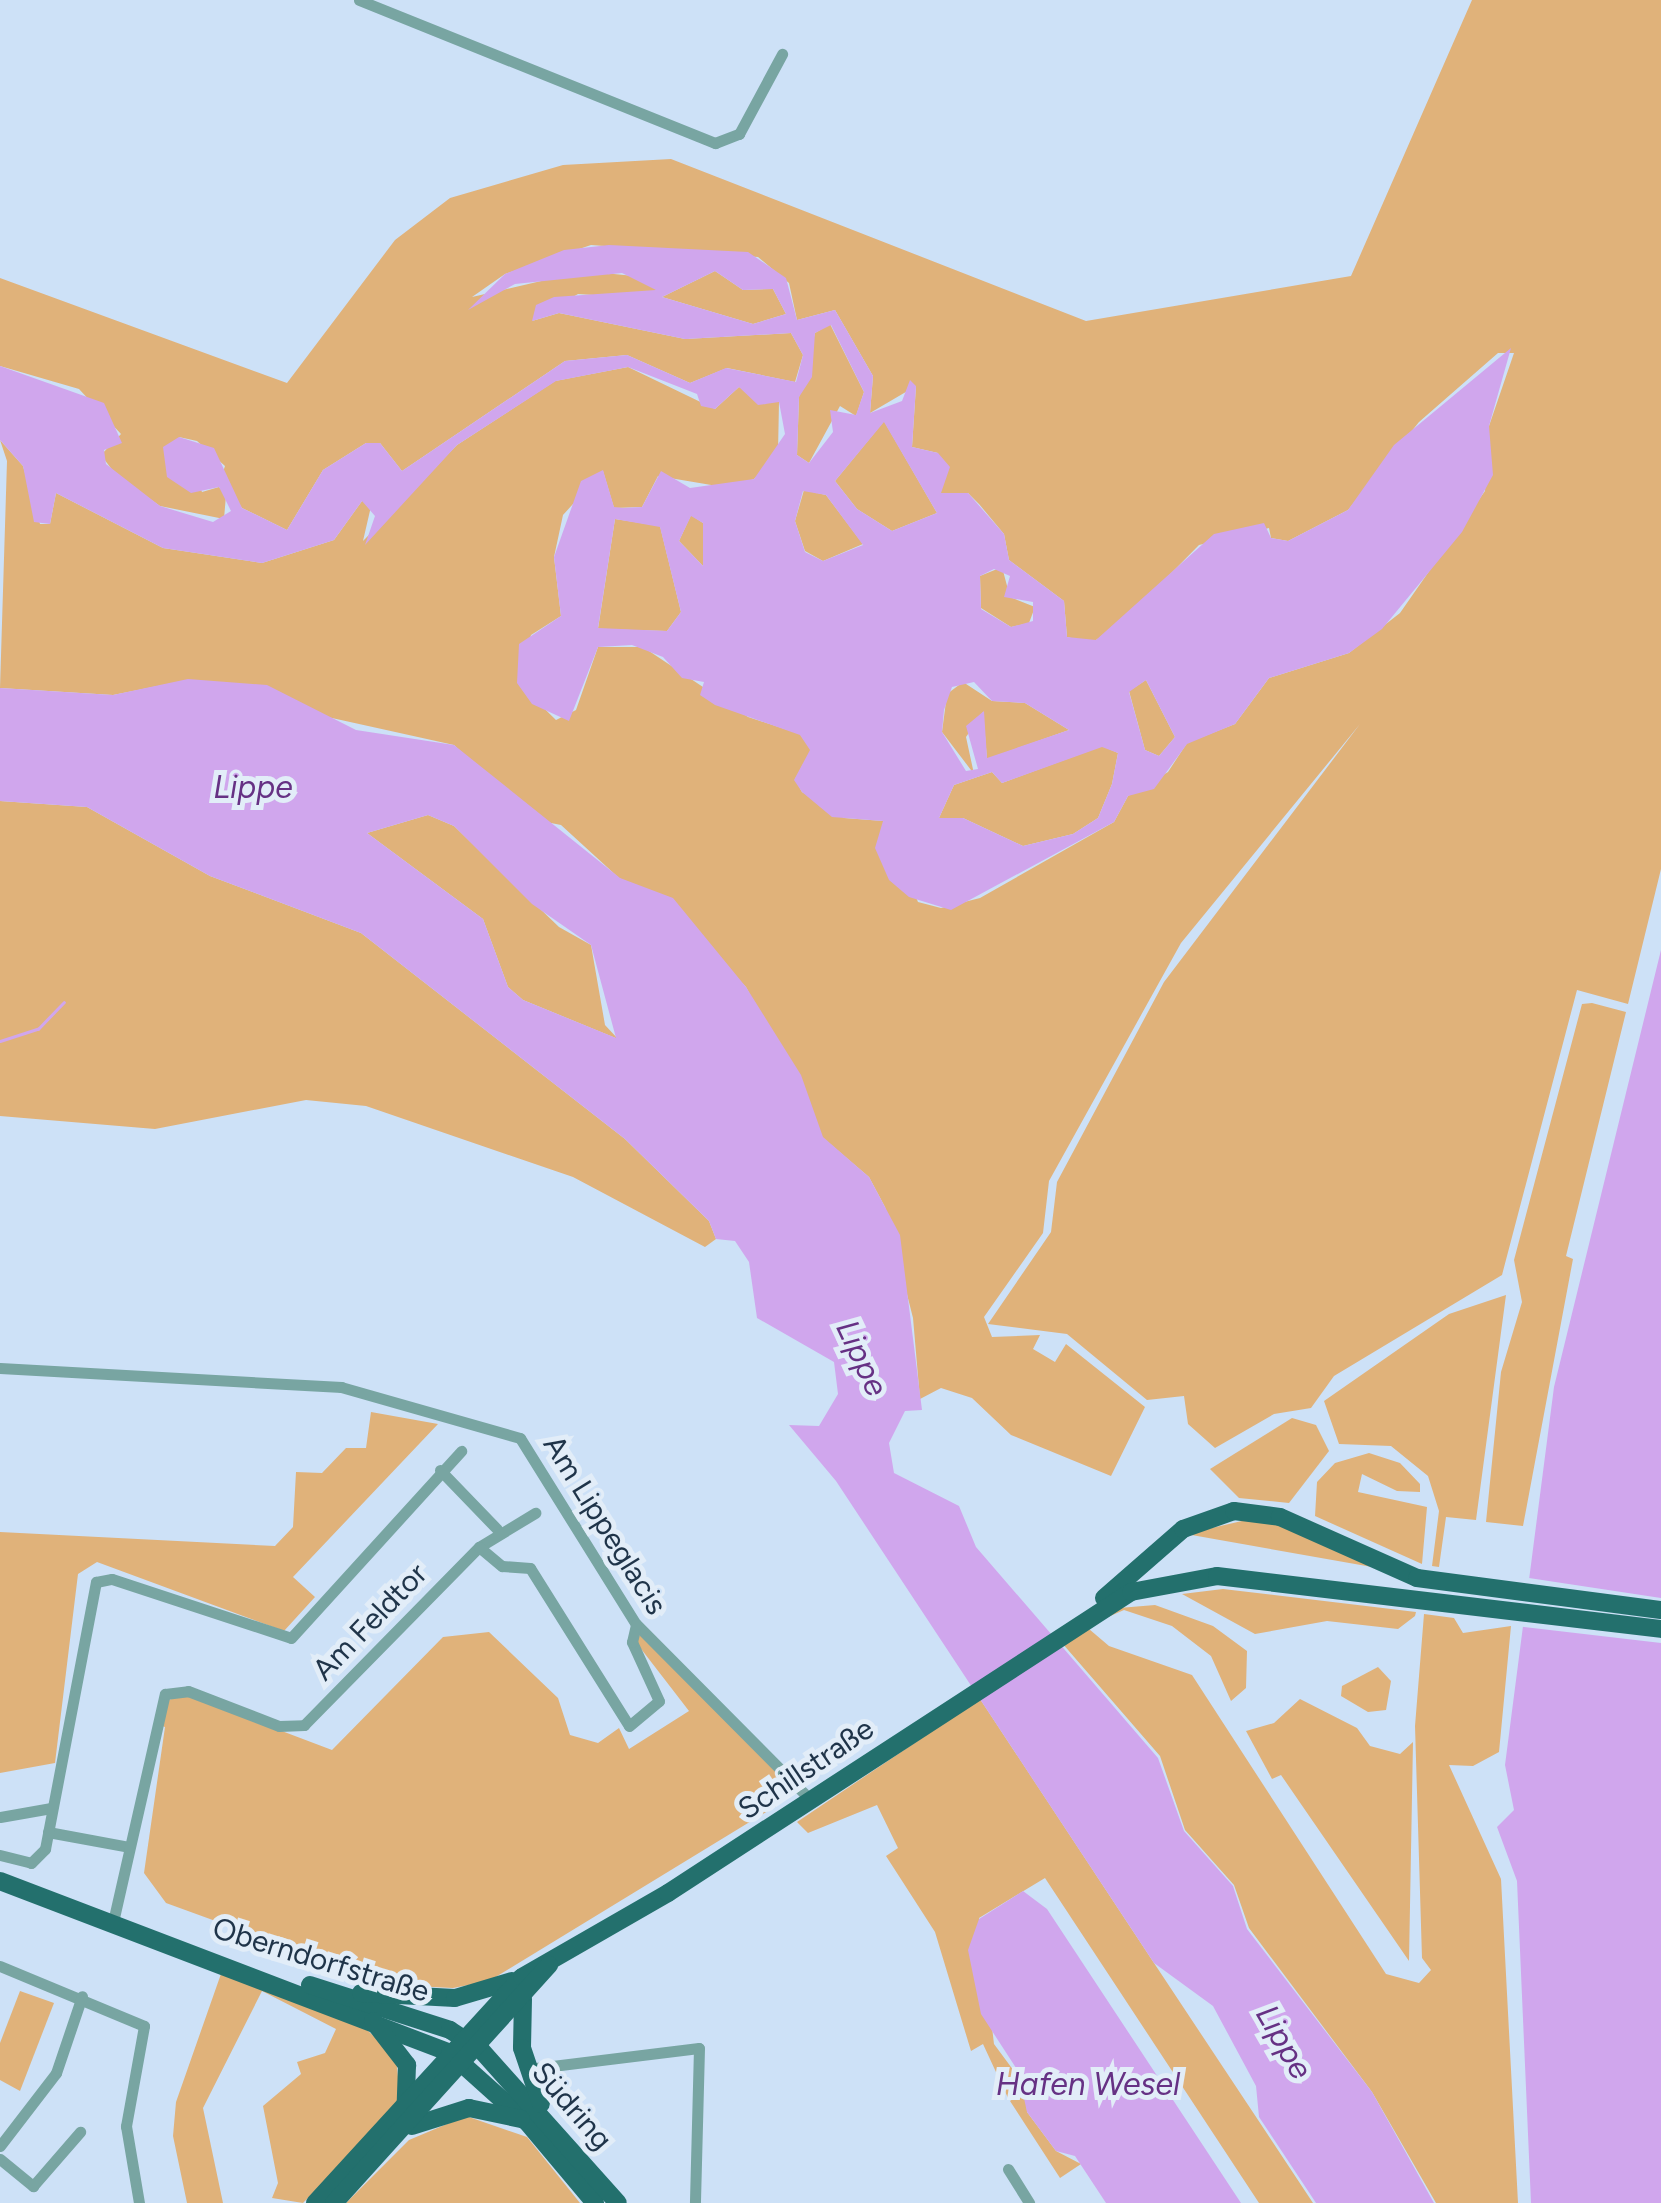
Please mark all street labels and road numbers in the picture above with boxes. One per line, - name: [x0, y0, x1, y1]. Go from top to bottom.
- street label: Am Lippeglacis: [536, 1429, 674, 1621]
- street label: Am Feldtor: [305, 1556, 435, 1688]
- street label: Schillstraße: [731, 1711, 881, 1827]
- street label: Oberndorfstraße: [208, 1910, 434, 2010]
- street label: Südring: [524, 2055, 620, 2157]

